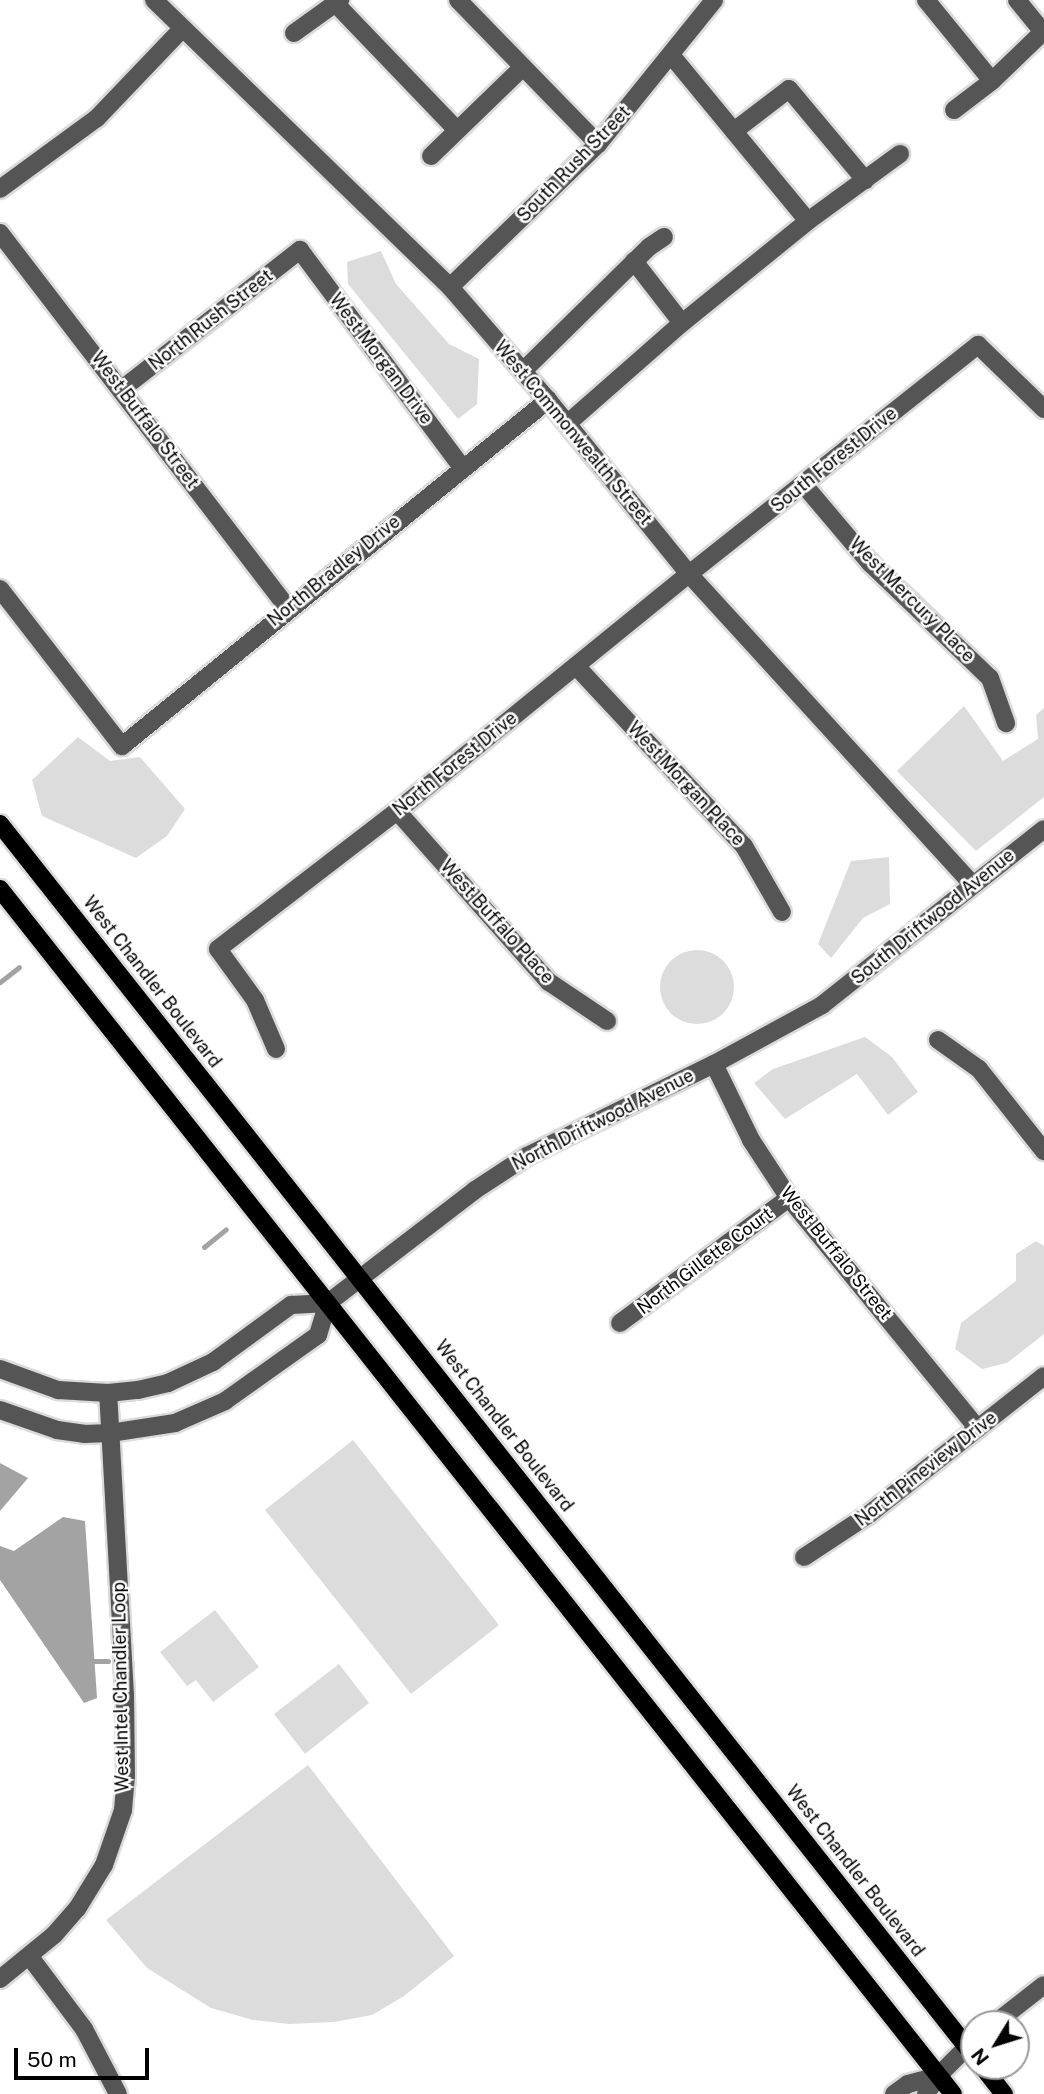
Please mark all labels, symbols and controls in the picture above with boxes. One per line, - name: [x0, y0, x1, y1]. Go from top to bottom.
- street label: South Rush Street: [513, 101, 635, 227]
- street label: North Rush Street: [145, 265, 277, 375]
- street label: West Morgan Drive: [325, 289, 437, 429]
- street label: West Commonwealth Street: [490, 337, 656, 529]
- street label: West Buffalo Street: [87, 348, 203, 492]
- street label: South Forest Drive: [767, 403, 901, 517]
- street label: North Bradley Drive: [264, 511, 404, 631]
- street label: West Mercury Place: [845, 533, 979, 667]
- street label: North Forest Drive: [389, 707, 521, 821]
- street label: West Morgan Place: [623, 717, 749, 851]
- street label: South Driftwood Avenue: [847, 845, 1019, 989]
- street label: West Buffalo Place: [436, 856, 558, 988]
- street label: West Chandler Boulevard: [78, 892, 226, 1072]
- street label: North Driftwood Avenue: [509, 1065, 697, 1175]
- street label: West Buffalo Street: [776, 1182, 896, 1324]
- street label: North Gillette Court: [633, 1203, 777, 1319]
- street label: West Chandler Boulevard: [430, 1336, 578, 1516]
- street label: North Pineview Drive: [851, 1407, 1001, 1531]
- street label: West Intel Chandler Loop: [108, 1582, 134, 1792]
- street label: West Chandler Boulevard: [781, 1781, 929, 1961]
- north arrow: [960, 2010, 1030, 2080]
- scale bar: [18, 2035, 152, 2078]
- text: N: [967, 2044, 993, 2069]
- text: 50 m: [27, 2047, 77, 2072]

